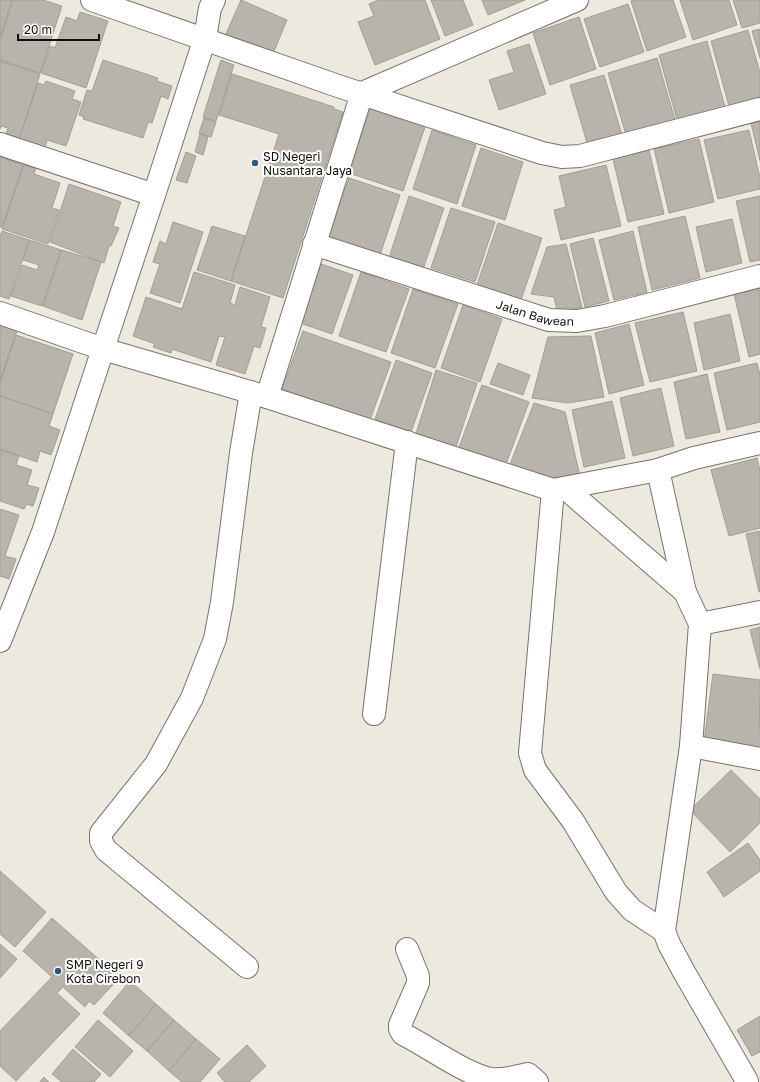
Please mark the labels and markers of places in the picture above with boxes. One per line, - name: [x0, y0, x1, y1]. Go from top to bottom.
- place label: SD Negeri Nusantara Jaya: [263, 149, 352, 178]
- marker: SD Negeri Nusantara Jaya: [250, 158, 260, 168]
- place label: SMP Negeri 9 Kota Cirebon: [66, 957, 143, 986]
- marker: SMP Negeri 9 Kota Cirebon: [53, 966, 63, 976]

